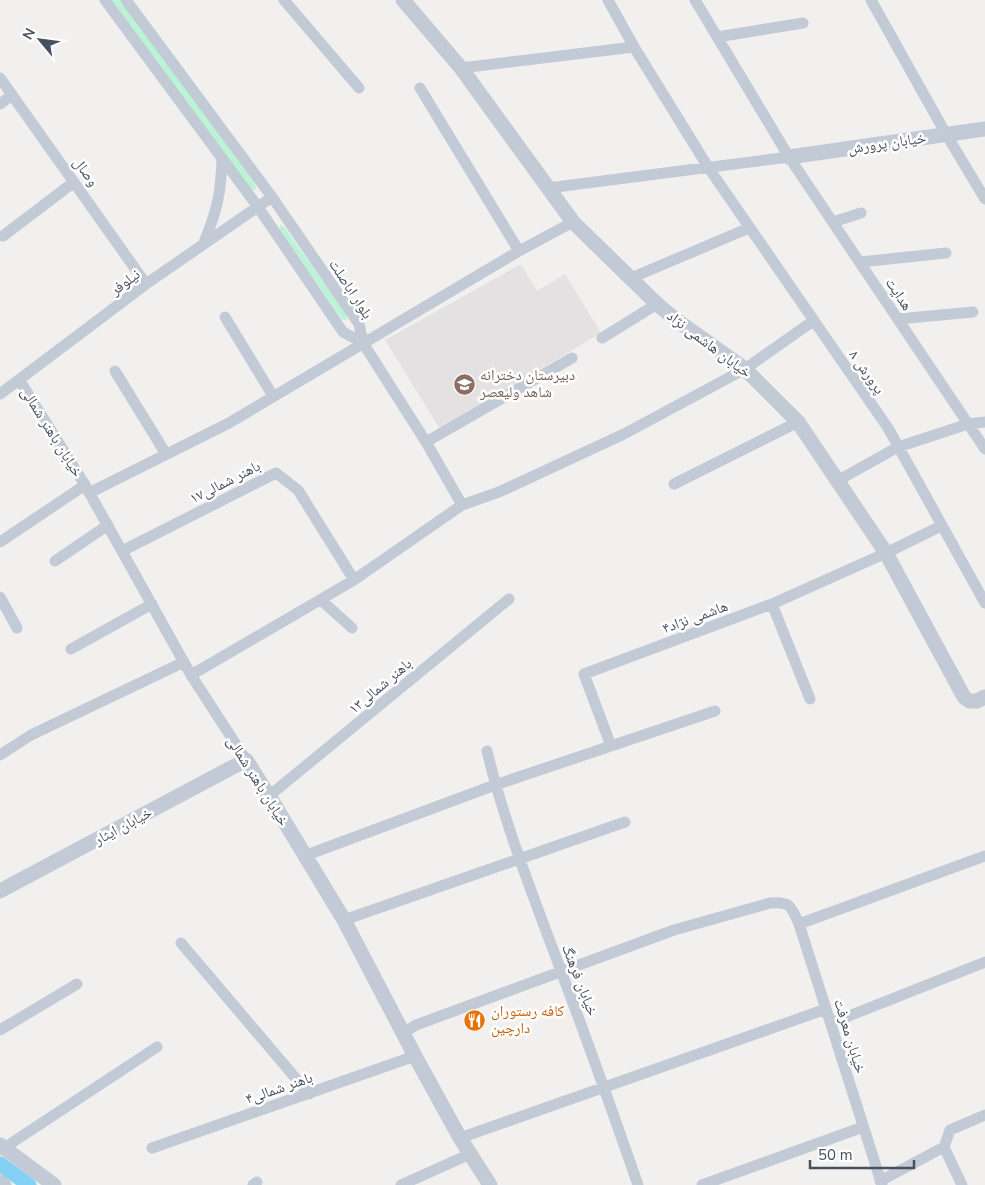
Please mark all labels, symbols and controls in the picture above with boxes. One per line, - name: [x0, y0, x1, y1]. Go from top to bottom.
- north arrow: [15, 15, 65, 65]
- text: N: [18, 25, 40, 43]
- street label: خیابان پرورش: [847, 128, 928, 158]
- street label: وصال: [69, 153, 103, 191]
- street label: بلوار اباصلت: [324, 255, 378, 323]
- street label: نیلوفر: [105, 264, 144, 300]
- street label: هدایت: [881, 274, 917, 314]
- street label: خیابان هاشمی نژاد: [663, 306, 756, 383]
- street label: پرورش ۸: [845, 346, 889, 398]
- place label: دبیرستان دخترانه شاهد ولیعصر: [479, 365, 575, 402]
- school or university icon: دبیرستان دخترانه شاهد ولیعصر: [452, 372, 476, 396]
- street label: خیابان باهنر شمالی: [16, 383, 88, 481]
- street label: باهنر شمالی۱۷: [186, 456, 264, 508]
- street label: هاشمی نژاد۴: [659, 596, 731, 638]
- street label: باهنر شمالی۱۳: [344, 654, 416, 718]
- street label: خیابان باهنر شمالی: [222, 732, 294, 830]
- street label: خیابان ایثار: [90, 802, 156, 850]
- street label: خیابان فرهنگ: [557, 941, 603, 1019]
- street label: خیابان معرفت: [829, 996, 871, 1076]
- place label: کافه رستوران دارچین: [491, 1001, 564, 1038]
- restaurant icon: کافه رستوران دارچین: [463, 1008, 487, 1032]
- street label: باهنر شمالی۴: [243, 1067, 315, 1109]
- scale bar: [810, 1138, 914, 1170]
- text: 50 m: [818, 1145, 853, 1165]

